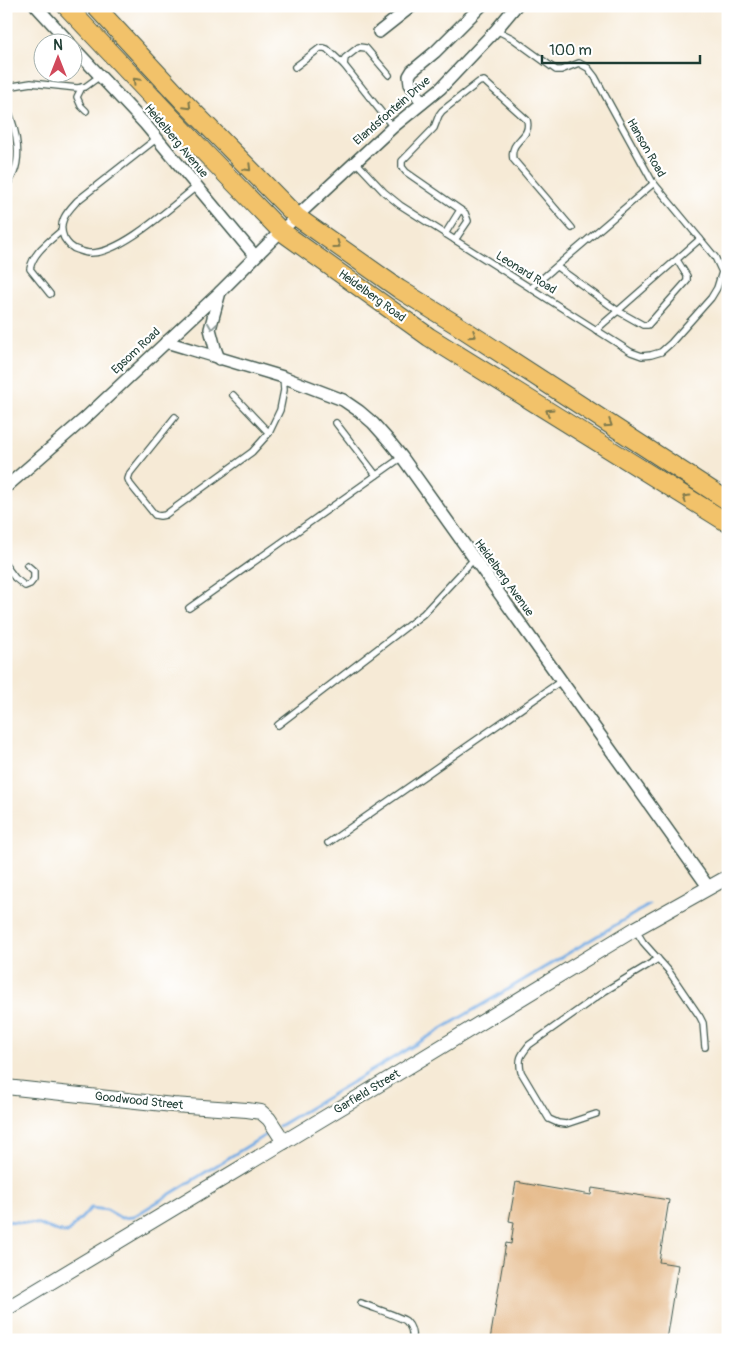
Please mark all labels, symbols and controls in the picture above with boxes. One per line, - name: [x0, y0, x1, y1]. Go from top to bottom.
- north arrow: [32, 32, 82, 82]
- scale bar: [542, 32, 699, 64]
- text: N: [53, 37, 63, 54]
- text: 100 m: [549, 41, 592, 60]
- street label: Elandsfontein Drive: [350, 73, 434, 149]
- one-way arrow: [133, 77, 142, 86]
- street label: Heidelberg Avenue: [141, 101, 211, 181]
- one-way arrow: [182, 101, 191, 110]
- street label: Hanson Road: [623, 116, 669, 180]
- one-way arrow: [243, 162, 252, 171]
- one-way arrow: [331, 240, 340, 248]
- street label: Leonard Road: [493, 248, 559, 298]
- street label: Heidelberg Road: [335, 267, 409, 326]
- one-way arrow: [208, 321, 218, 330]
- street label: Epsom Road: [108, 324, 164, 377]
- one-way arrow: [467, 329, 476, 338]
- one-way arrow: [545, 408, 554, 418]
- one-way arrow: [603, 417, 612, 427]
- one-way arrow: [683, 494, 692, 504]
- street label: Heidelberg Avenue: [471, 537, 537, 620]
- street label: Garfield Street: [331, 1066, 403, 1118]
- street label: Goodwood Street: [94, 1089, 184, 1113]

